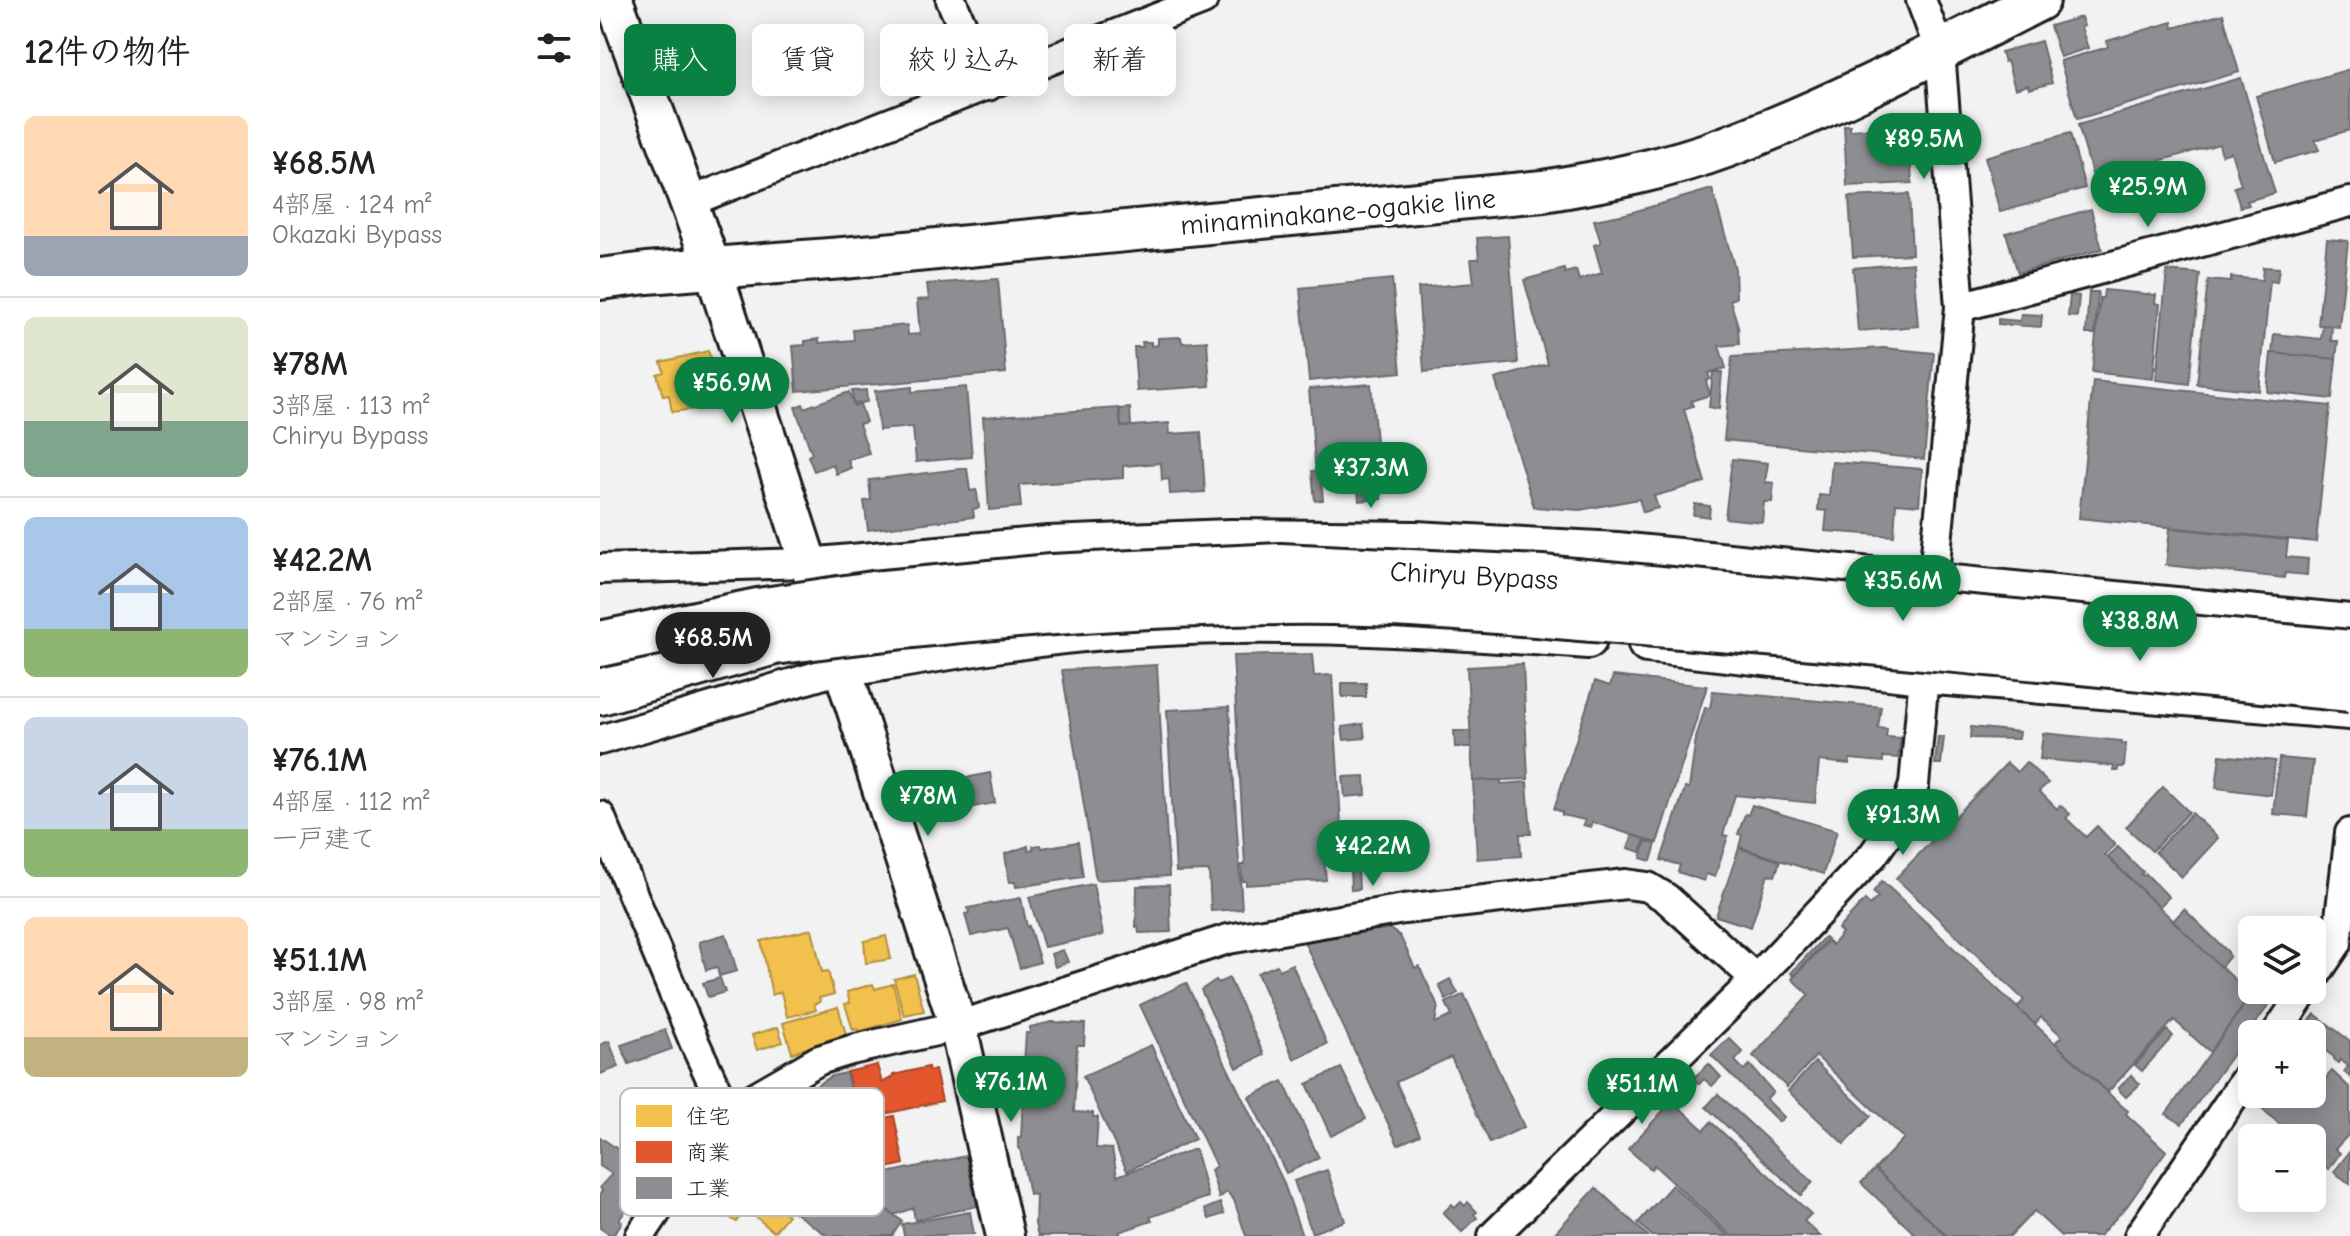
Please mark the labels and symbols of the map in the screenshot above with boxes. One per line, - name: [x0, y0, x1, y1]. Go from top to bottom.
- pin: ¥89.5M: [1859, 113, 1989, 181]
- pin: ¥25.9M: [2083, 161, 2213, 229]
- street label: minaminakane-ogakie line: [1179, 182, 1497, 242]
- pin: ¥56.9M: [667, 357, 797, 425]
- pin: ¥37.3M: [1306, 442, 1436, 510]
- pin: ¥35.6M: [1838, 555, 1968, 623]
- street label: Chiryu Bypass: [1389, 556, 1559, 596]
- pin: ¥38.8M: [2075, 595, 2205, 663]
- pin: ¥68.5M: [648, 612, 778, 680]
- pin: ¥78M: [881, 770, 975, 838]
- pin: ¥91.3M: [1838, 789, 1968, 857]
- pin: ¥42.2M: [1308, 820, 1438, 888]
- pin: ¥76.1M: [946, 1056, 1076, 1124]
- pin: ¥51.1M: [1577, 1058, 1707, 1126]
- legend: [620, 1088, 884, 1216]
- text: 住宅: [686, 1104, 730, 1130]
- text: 商業: [686, 1140, 730, 1166]
- text: 工業: [686, 1176, 730, 1202]

